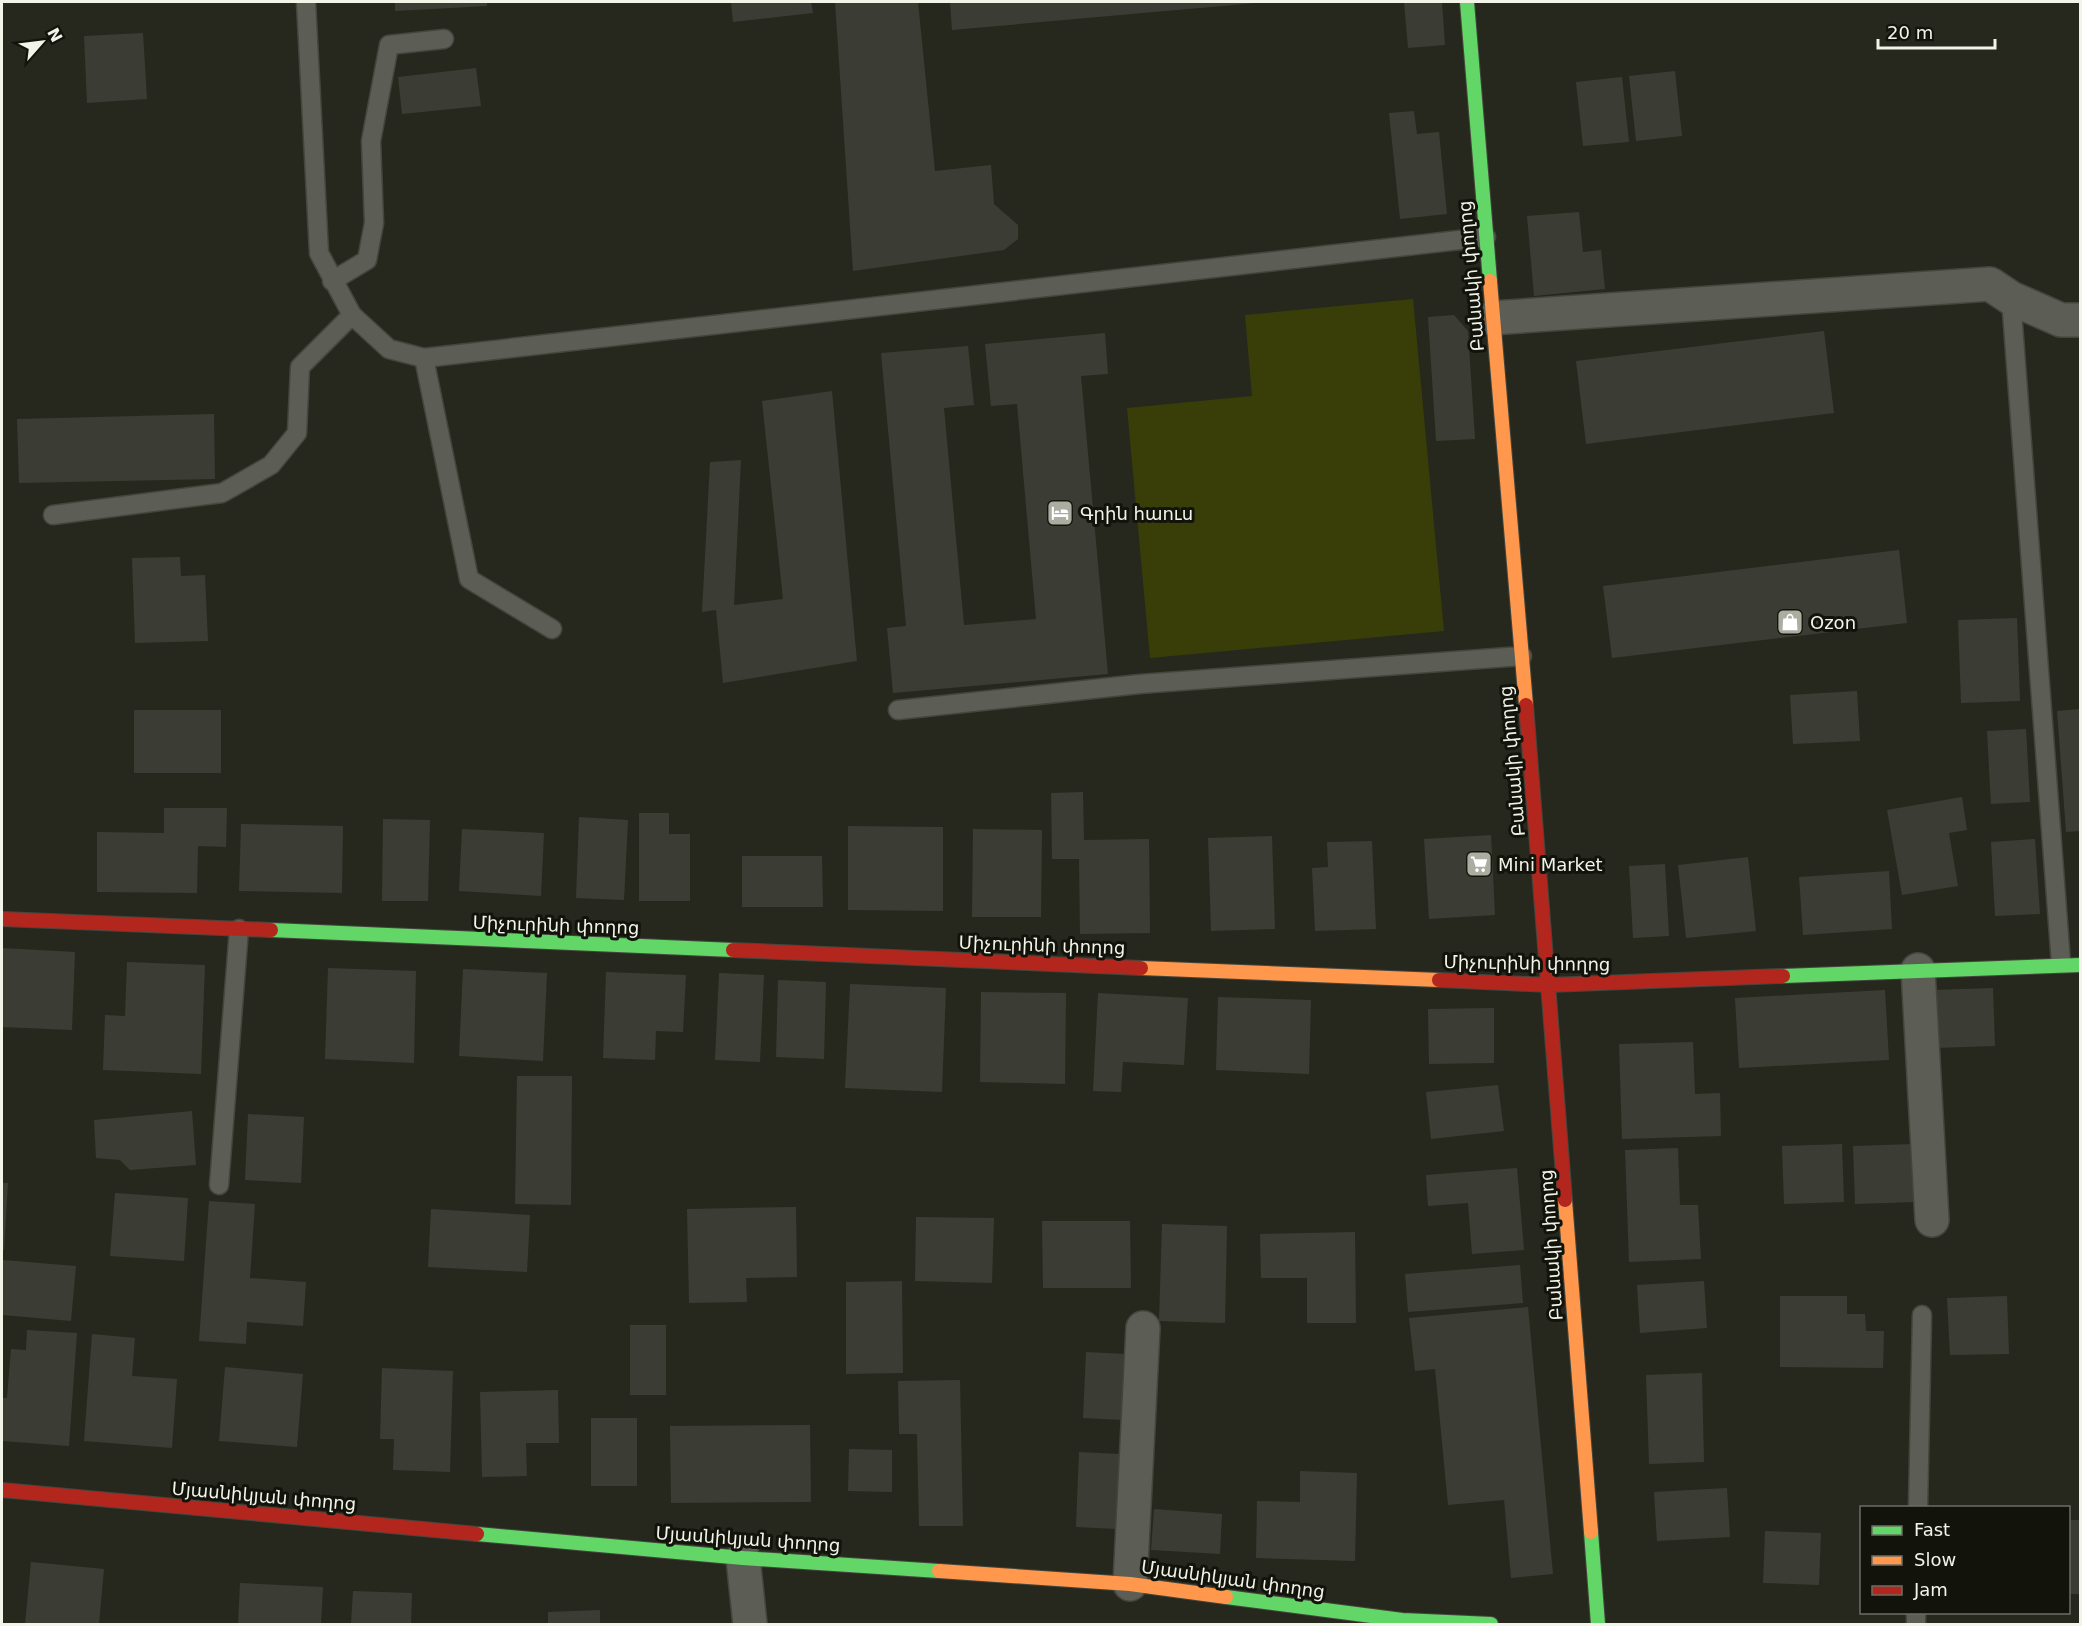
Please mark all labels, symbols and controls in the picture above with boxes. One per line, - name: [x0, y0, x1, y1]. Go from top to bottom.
- north arrow: [12, 12, 72, 72]
- scale bar: [1878, 12, 1995, 50]
- text: 20 m: [1887, 22, 1933, 43]
- text: N: [43, 25, 66, 46]
- street label: Բանակի փողոց: [1454, 200, 1488, 352]
- hotel icon: Գրին հաուս: [1045, 498, 1075, 528]
- place label: Գրին հաուս: [1080, 503, 1193, 524]
- shop icon: Ozon: [1775, 607, 1805, 637]
- place label: Ozon: [1810, 612, 1856, 633]
- street label: Բանակի փողոց: [1495, 685, 1529, 837]
- supermarket icon: Mini Market: [1464, 849, 1494, 879]
- place label: Mini Market: [1498, 854, 1603, 875]
- street label: Միչուրինի փողոց: [472, 912, 640, 938]
- street label: Միչուրինի փողոց: [958, 932, 1126, 958]
- street label: Միչուրինի փողոց: [1443, 951, 1611, 975]
- street label: Բանակի փողոց: [1535, 1169, 1567, 1321]
- street label: Մյասնիկյան փողոց: [171, 1477, 357, 1515]
- legend: [1860, 1506, 2070, 1614]
- text: Fast: [1914, 1519, 1950, 1540]
- street label: Մյասնիկյան փողոց: [655, 1522, 841, 1556]
- text: Slow: [1914, 1549, 1956, 1570]
- street label: Մյասնիկյան փողոց: [1140, 1556, 1326, 1602]
- text: Jam: [1913, 1579, 1948, 1600]

